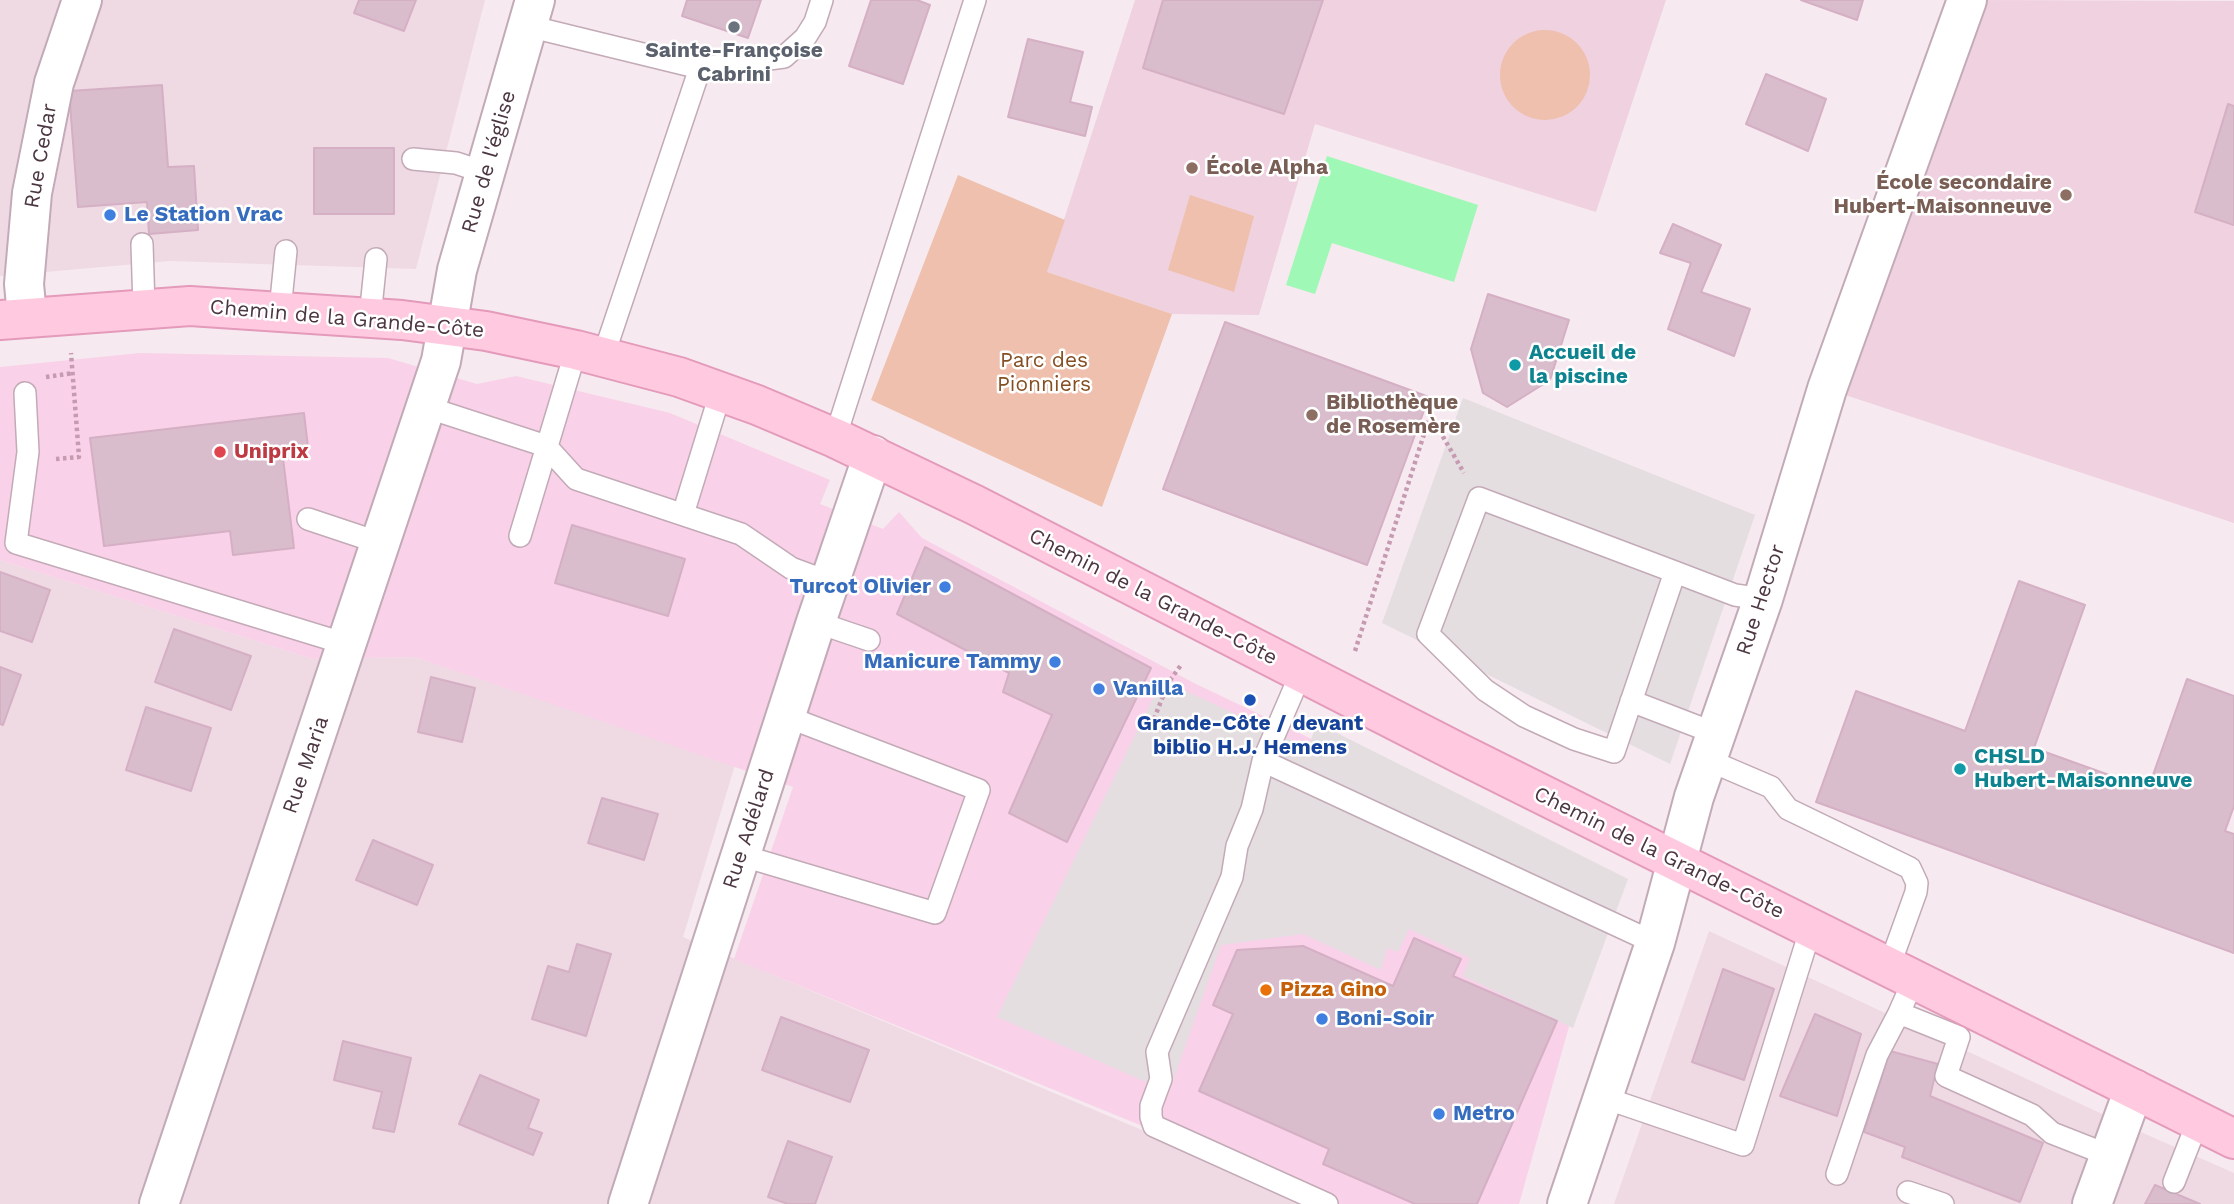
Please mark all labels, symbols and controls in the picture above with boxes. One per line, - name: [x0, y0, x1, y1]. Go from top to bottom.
- marker: Sainte-Françoise Cabrini: [726, 19, 742, 35]
- place label: Sainte-Françoise Cabrini: [645, 38, 823, 88]
- street label: Rue de l'église: [457, 88, 521, 236]
- street label: Rue Cedar: [19, 102, 63, 210]
- place label: École Alpha: [1206, 155, 1328, 181]
- marker: École Alpha: [1184, 160, 1200, 176]
- place label: École secondaire Hubert-Maisonneuve: [1834, 170, 2052, 220]
- marker: École secondaire Hubert-Maisonneuve: [2058, 187, 2074, 203]
- place label: Le Station Vrac: [124, 202, 283, 228]
- marker: Le Station Vrac: [102, 207, 118, 223]
- street label: Chemin de la Grande-Côte: [209, 294, 485, 344]
- place label: Accueil de la piscine: [1529, 340, 1636, 390]
- park label: Parc des Pionniers: [997, 348, 1091, 398]
- marker: Accueil de la piscine: [1507, 357, 1523, 373]
- place label: Bibliothèque de Rosemère: [1326, 390, 1461, 440]
- marker: Bibliothèque de Rosemère: [1304, 407, 1320, 423]
- place label: Uniprix: [234, 439, 309, 465]
- marker: Uniprix: [212, 444, 228, 460]
- street label: Chemin de la Grande-Côte: [1025, 523, 1281, 671]
- street label: Rue Hector: [1731, 541, 1791, 659]
- place label: Turcot Olivier: [790, 574, 931, 600]
- marker: Turcot Olivier: [937, 579, 953, 595]
- place label: Manicure Tammy: [864, 649, 1041, 675]
- marker: Manicure Tammy: [1047, 654, 1063, 670]
- place label: Vanilla: [1113, 676, 1183, 702]
- marker: Vanilla: [1091, 681, 1107, 697]
- marker: Grande-Côte / devant biblio H.J. Hemens: [1242, 692, 1258, 708]
- place label: Grande-Côte / devant biblio H.J. Hemens: [1137, 711, 1363, 761]
- street label: Rue Maria: [278, 713, 334, 817]
- place label: CHSLD Hubert-Maisonneuve: [1974, 744, 2192, 794]
- marker: CHSLD Hubert-Maisonneuve: [1952, 761, 1968, 777]
- street label: Rue Adélard: [718, 766, 780, 892]
- street label: Chemin de la Grande-Côte: [1530, 781, 1788, 925]
- place label: Pizza Gino: [1280, 977, 1387, 1003]
- marker: Pizza Gino: [1258, 982, 1274, 998]
- place label: Boni-Soir: [1336, 1006, 1434, 1032]
- marker: Boni-Soir: [1314, 1011, 1330, 1027]
- place label: Metro: [1453, 1101, 1515, 1127]
- marker: Metro: [1431, 1106, 1447, 1122]

